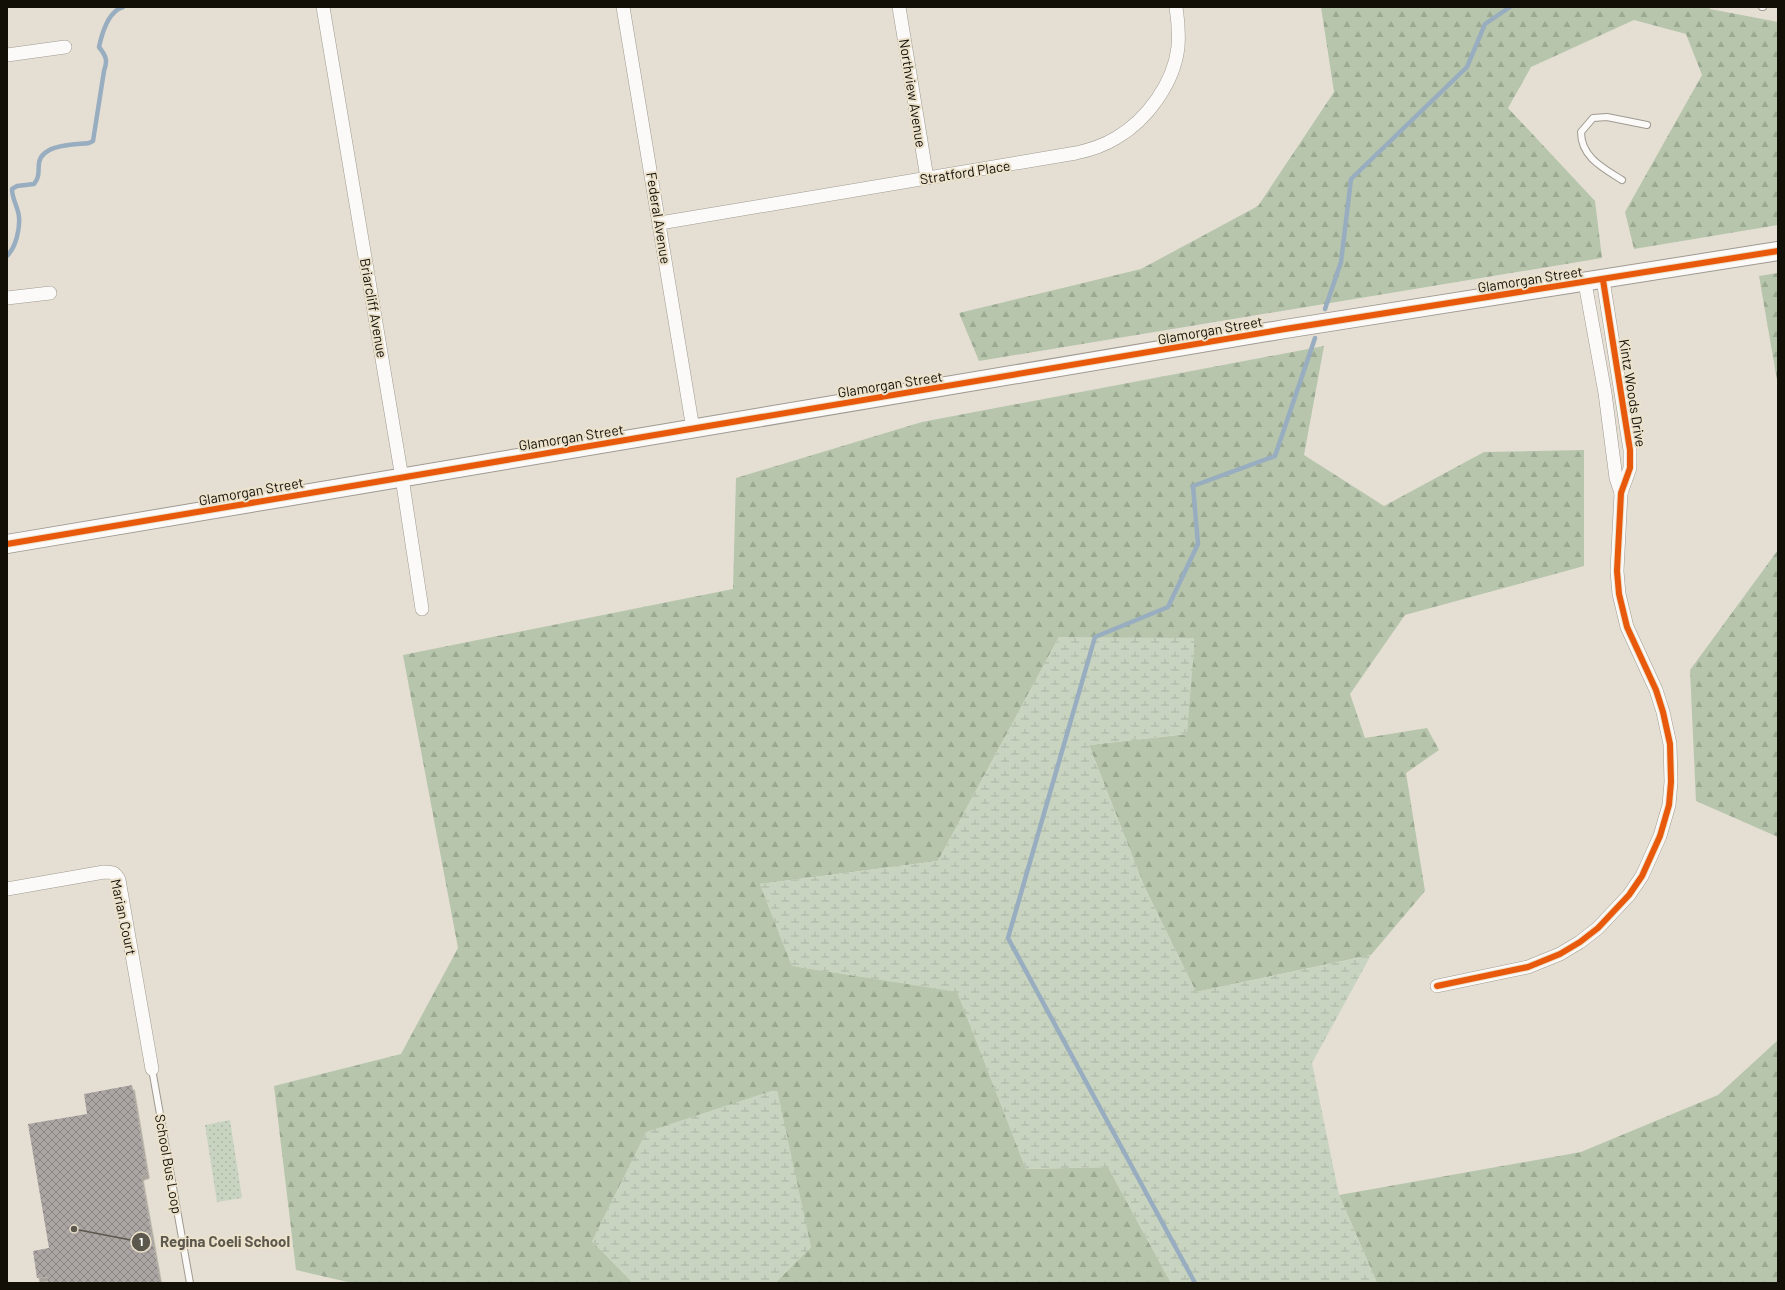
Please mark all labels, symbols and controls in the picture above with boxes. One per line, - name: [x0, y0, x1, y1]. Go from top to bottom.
- street label: Northview Avenue: [896, 37, 930, 149]
- street label: Stratford Place: [919, 156, 1011, 188]
- street label: Federal Avenue: [643, 171, 675, 265]
- street label: Briarcliff Avenue: [357, 257, 391, 359]
- street label: Glamorgan Street: [1476, 262, 1584, 296]
- street label: Glamorgan Street: [1156, 312, 1264, 348]
- street label: Kintz Woods Drive: [1616, 338, 1650, 448]
- street label: Glamorgan Street: [836, 367, 944, 401]
- street label: Glamorgan Street: [517, 420, 625, 454]
- street label: Glamorgan Street: [197, 473, 305, 509]
- street label: Marian Court: [108, 877, 140, 957]
- street label: School Bus Loop: [152, 1113, 186, 1215]
- callout: Regina Coeli School: [131, 1228, 298, 1255]
- text: Regina Coeli School: [160, 1232, 290, 1250]
- text: 1: [139, 1234, 143, 1248]

